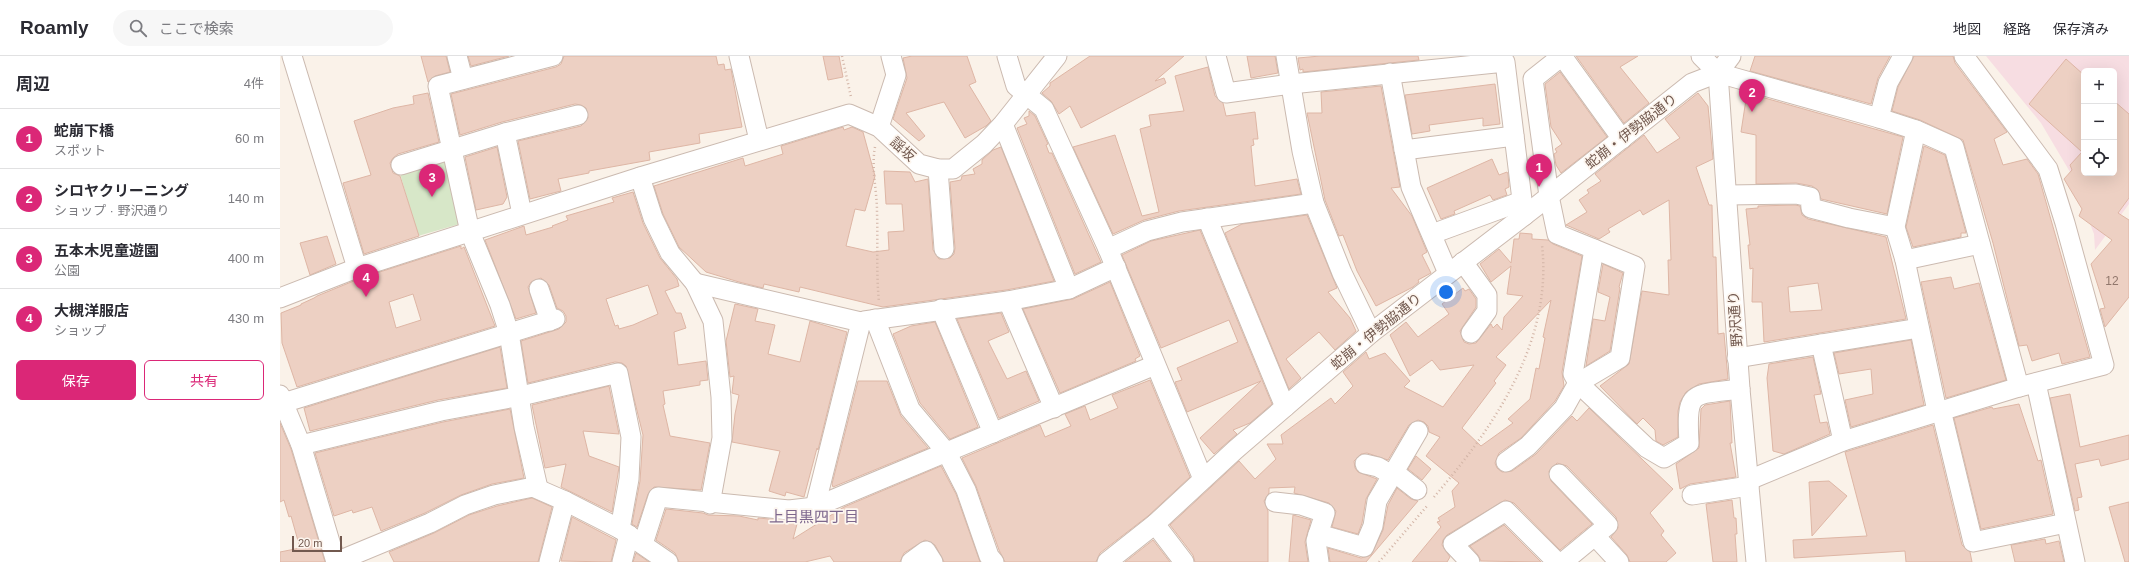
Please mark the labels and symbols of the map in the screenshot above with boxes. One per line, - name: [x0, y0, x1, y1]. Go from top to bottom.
- pin: 2: [1739, 79, 1765, 112]
- street label: 蛇崩・伊勢脇通り: [1582, 90, 1680, 172]
- street label: 謡坂: [887, 134, 919, 164]
- pin: 1: [1526, 154, 1552, 187]
- pin: 3: [419, 164, 445, 197]
- pin: 4: [353, 264, 379, 297]
- house number: 12: [2105, 274, 2119, 288]
- your location: [1436, 282, 1456, 302]
- street label: 蛇崩・伊勢脇通り: [1327, 290, 1425, 372]
- street label: 野沢通り: [1725, 291, 1745, 347]
- district label: 上目黒四丁目: [769, 508, 859, 525]
- scale bar: [292, 534, 342, 553]

